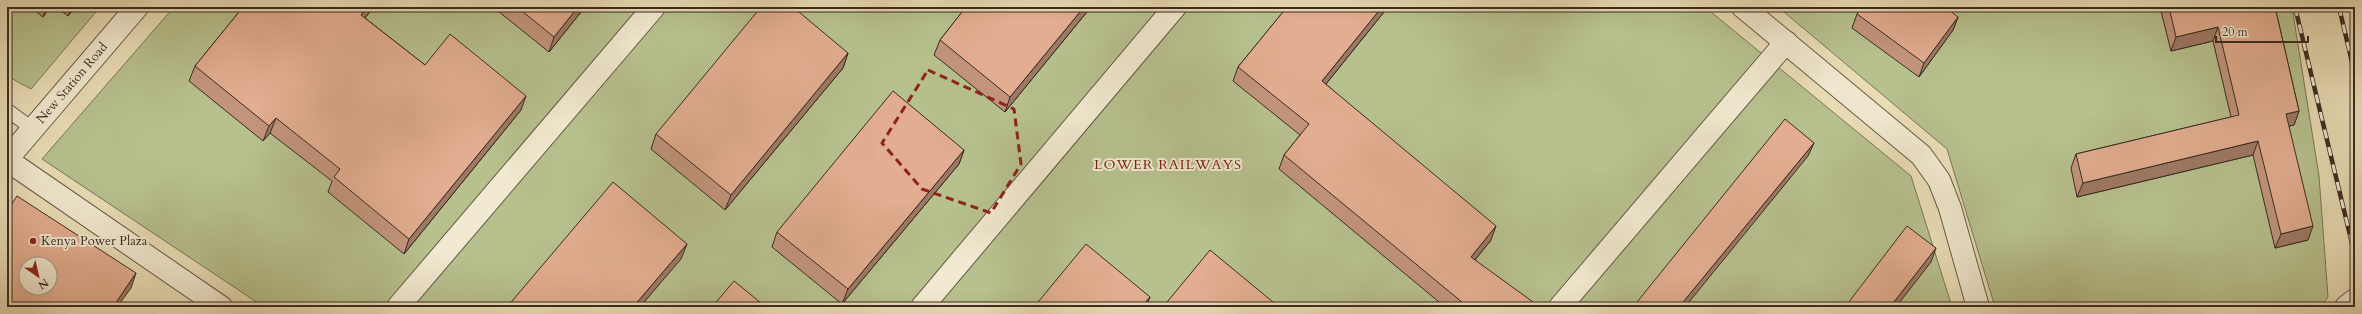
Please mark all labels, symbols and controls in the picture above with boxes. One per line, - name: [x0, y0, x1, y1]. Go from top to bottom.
- scale bar: [2216, 18, 2308, 44]
- text: 20 m: [2222, 24, 2249, 40]
- street label: New Station Road: [32, 39, 112, 127]
- district label: LOWER RAILWAYS: [1094, 155, 1242, 174]
- place label: Kenya Power Plaza: [41, 232, 148, 250]
- marker: Kenya Power Plaza: [28, 236, 38, 246]
- north arrow: [18, 256, 58, 296]
- text: N: [35, 275, 51, 293]

